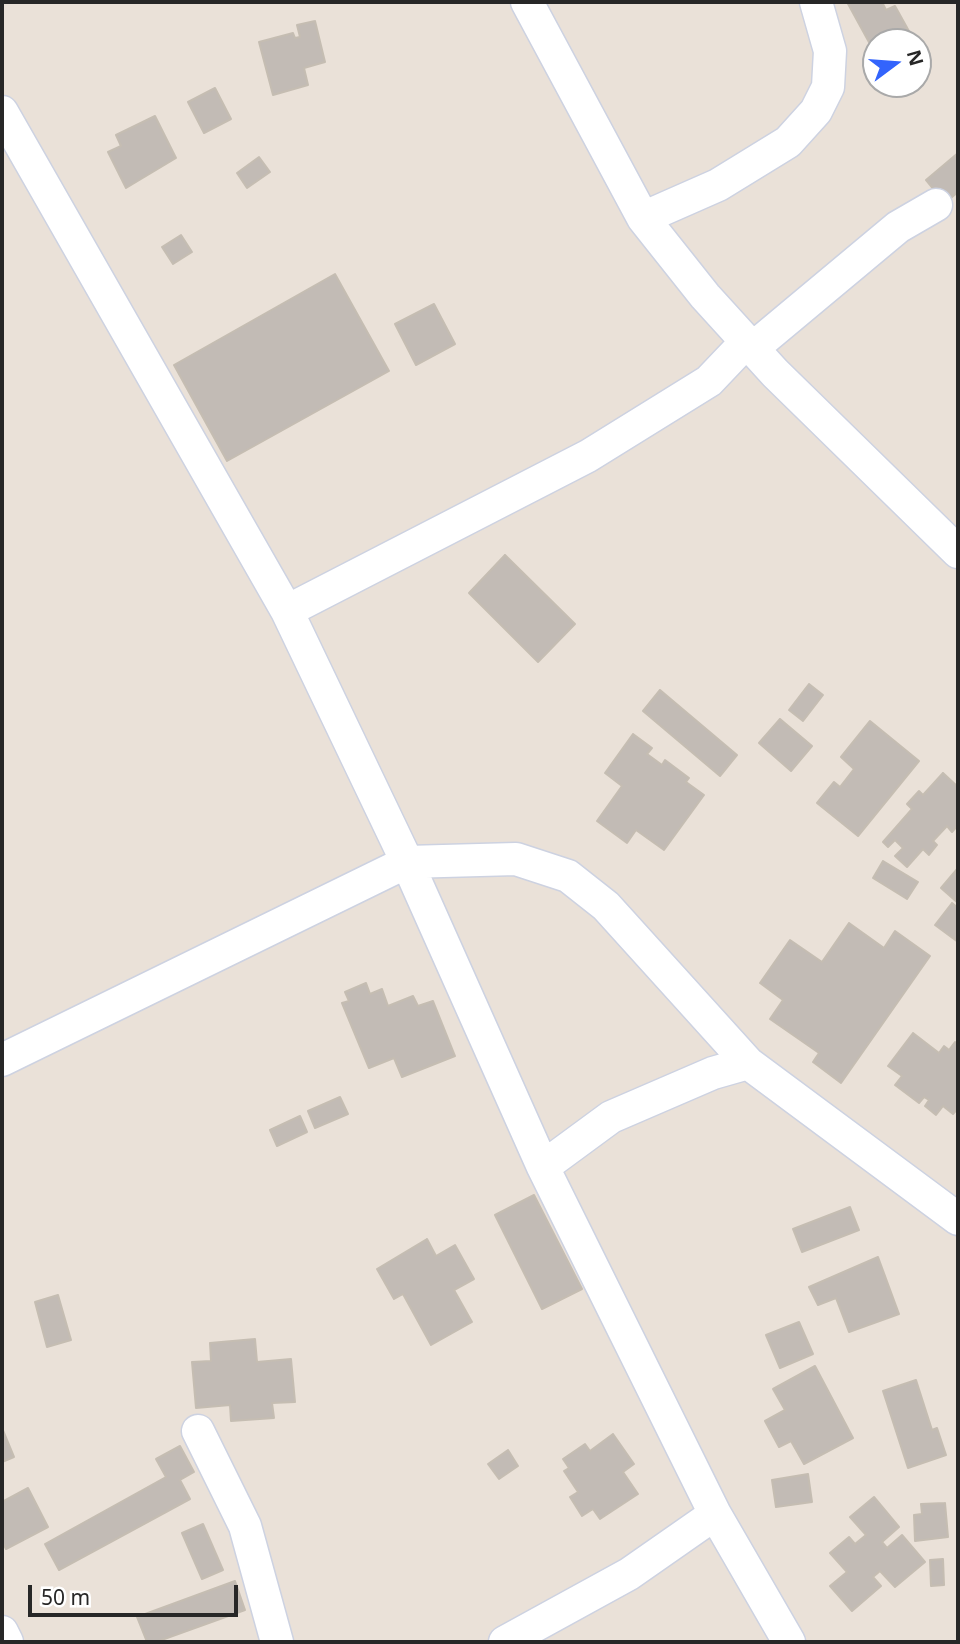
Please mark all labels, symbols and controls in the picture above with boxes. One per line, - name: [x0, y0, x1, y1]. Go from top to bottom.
- north arrow: [862, 28, 932, 98]
- text: N: [901, 47, 930, 69]
- scale bar: [32, 1570, 242, 1614]
- text: 50 m: [41, 1583, 90, 1611]

